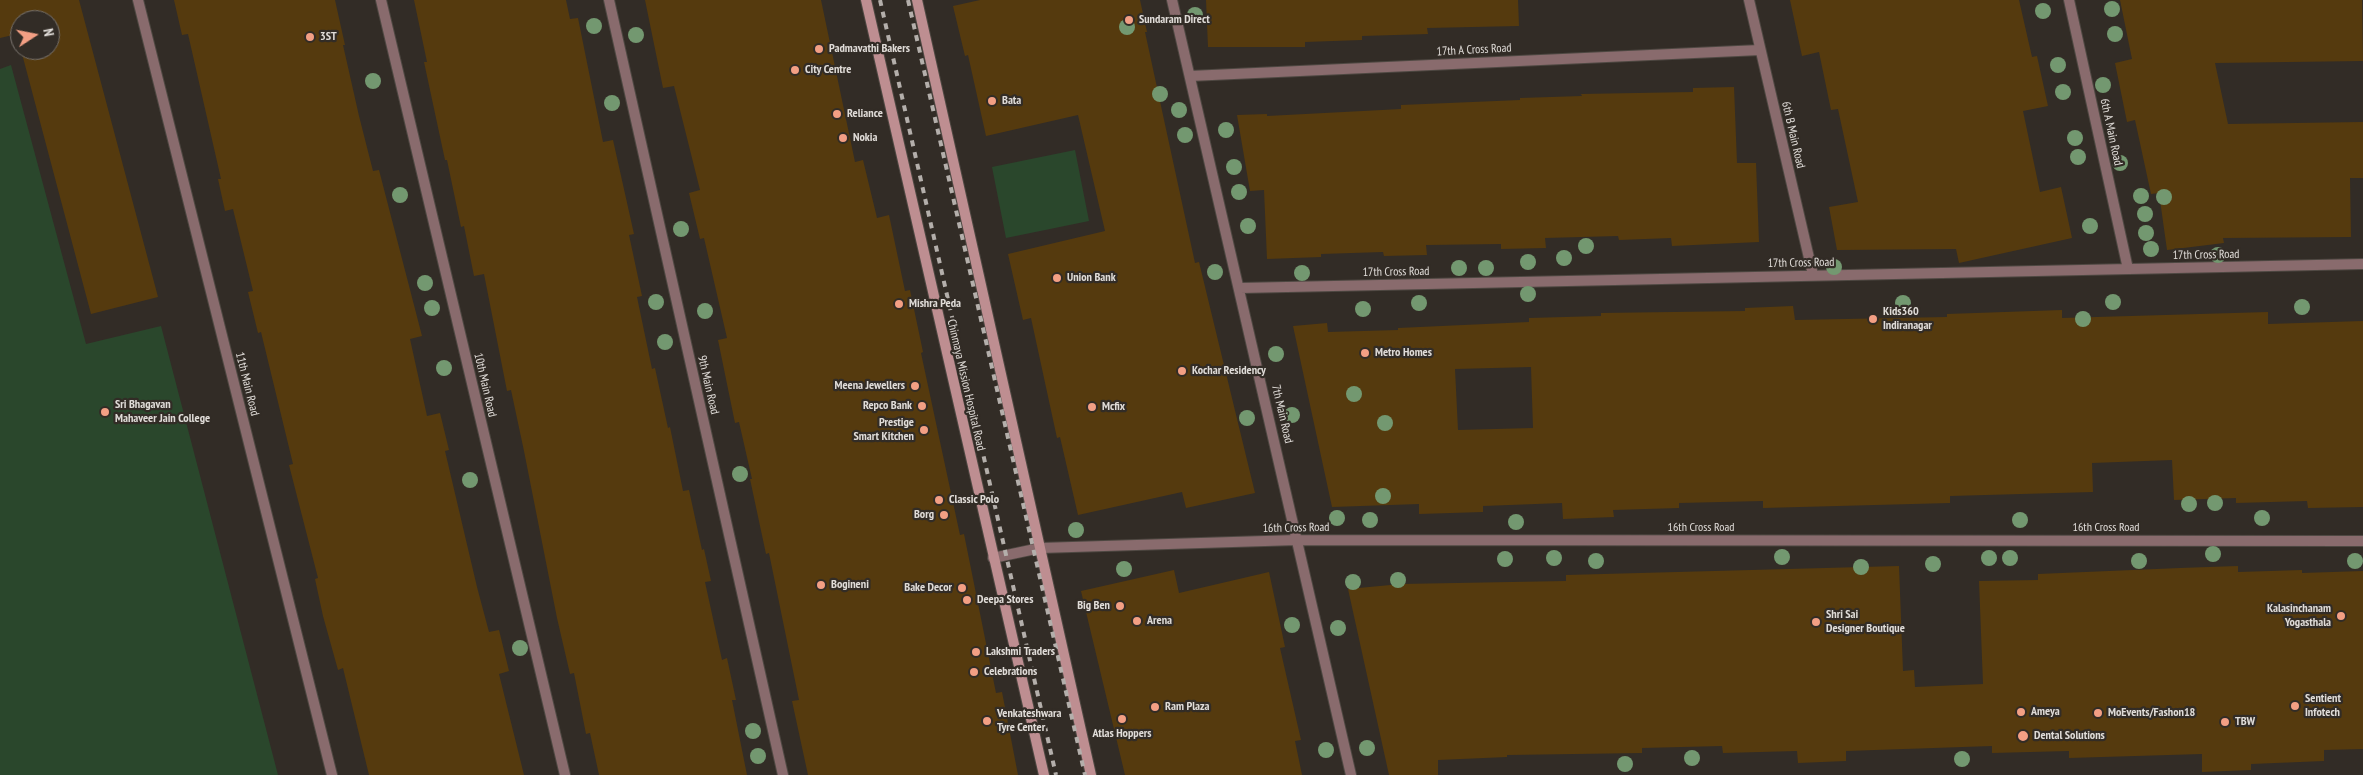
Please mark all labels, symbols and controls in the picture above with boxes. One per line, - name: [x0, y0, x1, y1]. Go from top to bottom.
- north arrow: [10, 10, 60, 60]
- place label: Sundaram Direct: [1139, 13, 1210, 27]
- marker: Sundaram Direct: [1123, 14, 1135, 26]
- text: N: [39, 27, 58, 38]
- place label: 3ST: [320, 30, 337, 44]
- marker: 3ST: [304, 31, 316, 43]
- street label: 17th A Cross Road: [1436, 41, 1512, 59]
- place label: Padmavathi Bakers: [829, 42, 910, 56]
- marker: Padmavathi Bakers: [813, 43, 825, 55]
- place label: City Centre: [805, 63, 851, 77]
- marker: City Centre: [789, 64, 801, 76]
- place label: Bata: [1002, 94, 1021, 108]
- marker: Bata: [986, 95, 998, 107]
- street label: 6th A Main Road: [2097, 97, 2125, 167]
- street label: 6th B Main Road: [1778, 100, 1808, 170]
- place label: Reliance: [847, 107, 883, 121]
- marker: Reliance: [831, 108, 843, 120]
- place label: Nokia: [853, 131, 877, 145]
- marker: Nokia: [837, 132, 849, 144]
- street label: 17th Cross Road: [2172, 247, 2240, 263]
- street label: 17th Cross Road: [1767, 255, 1835, 271]
- street label: 17th Cross Road: [1362, 264, 1430, 280]
- place label: Union Bank: [1067, 271, 1116, 285]
- marker: Union Bank: [1051, 272, 1063, 284]
- place label: Mishra Peda: [909, 297, 961, 311]
- marker: Mishra Peda: [893, 298, 905, 310]
- place label: Kids360 Indiranagar: [1883, 305, 1932, 333]
- marker: Kids360 Indiranagar: [1867, 313, 1879, 325]
- street label: Chinmaya Mission Hospital Road: [944, 318, 988, 452]
- place label: Metro Homes: [1375, 346, 1432, 360]
- marker: Metro Homes: [1359, 347, 1371, 359]
- street label: 11th Main Road: [232, 351, 262, 417]
- street label: 10th Main Road: [471, 352, 499, 418]
- street label: 9th Main Road: [694, 354, 722, 416]
- place label: Kochar Residency: [1192, 364, 1266, 378]
- marker: Kochar Residency: [1176, 365, 1188, 377]
- place label: Meena Jewellers: [834, 379, 905, 393]
- marker: Meena Jewellers: [909, 380, 921, 392]
- street label: 7th Main Road: [1268, 383, 1296, 445]
- place label: Sri Bhagavan Mahaveer Jain College: [115, 398, 210, 426]
- place label: Repco Bank: [863, 399, 912, 413]
- marker: Repco Bank: [916, 400, 928, 412]
- place label: Mcfix: [1102, 400, 1125, 414]
- marker: Mcfix: [1086, 401, 1098, 413]
- marker: Sri Bhagavan Mahaveer Jain College: [99, 406, 111, 418]
- place label: Prestige Smart Kitchen: [854, 416, 914, 444]
- marker: Prestige Smart Kitchen: [918, 424, 930, 436]
- place label: Classic Polo: [949, 493, 999, 507]
- marker: Classic Polo: [933, 494, 945, 506]
- place label: Borg: [914, 508, 934, 522]
- marker: Borg: [938, 509, 950, 521]
- street label: 16th Cross Road: [1262, 520, 1330, 536]
- street label: 16th Cross Road: [1668, 521, 1734, 535]
- street label: 16th Cross Road: [2073, 521, 2139, 535]
- place label: Bogineni: [831, 578, 869, 592]
- marker: Bogineni: [815, 579, 827, 591]
- place label: Bake Decor: [904, 581, 952, 595]
- marker: Bake Decor: [956, 582, 968, 594]
- place label: Deepa Stores: [977, 593, 1033, 607]
- marker: Deepa Stores: [961, 594, 973, 606]
- place label: Big Ben: [1077, 599, 1110, 613]
- marker: Big Ben: [1114, 600, 1126, 612]
- place label: Kalasinchanam Yogasthala: [2267, 602, 2331, 630]
- place label: Shri Sai Designer Boutique: [1826, 608, 1905, 636]
- marker: Kalasinchanam Yogasthala: [2335, 610, 2347, 622]
- place label: Arena: [1147, 614, 1172, 628]
- marker: Arena: [1131, 615, 1143, 627]
- marker: Shri Sai Designer Boutique: [1810, 616, 1822, 628]
- place label: Lakshmi Traders: [986, 645, 1055, 659]
- marker: Lakshmi Traders: [970, 646, 982, 658]
- place label: Celebrations: [984, 665, 1037, 679]
- marker: Celebrations: [968, 666, 980, 678]
- place label: Sentient Infotech: [2305, 692, 2341, 720]
- place label: Ram Plaza: [1165, 700, 1210, 714]
- marker: Sentient Infotech: [2289, 700, 2301, 712]
- marker: Ram Plaza: [1149, 701, 1161, 713]
- place label: Ameya: [2031, 705, 2060, 719]
- marker: Ameya: [2015, 706, 2027, 718]
- place label: MoEvents/Fashon18: [2108, 706, 2195, 720]
- place label: Venkateshwara Tyre Center: [997, 707, 1061, 735]
- marker: MoEvents/Fashon18: [2092, 707, 2104, 719]
- marker: Atlas Hoppers: [1116, 713, 1128, 725]
- marker: Venkateshwara Tyre Center: [981, 715, 993, 727]
- place label: TBW: [2235, 715, 2255, 729]
- marker: TBW: [2219, 716, 2231, 728]
- place label: Atlas Hoppers: [1092, 727, 1152, 741]
- marker: Dental Solutions: [2016, 729, 2030, 743]
- place label: Dental Solutions: [2034, 729, 2105, 743]

